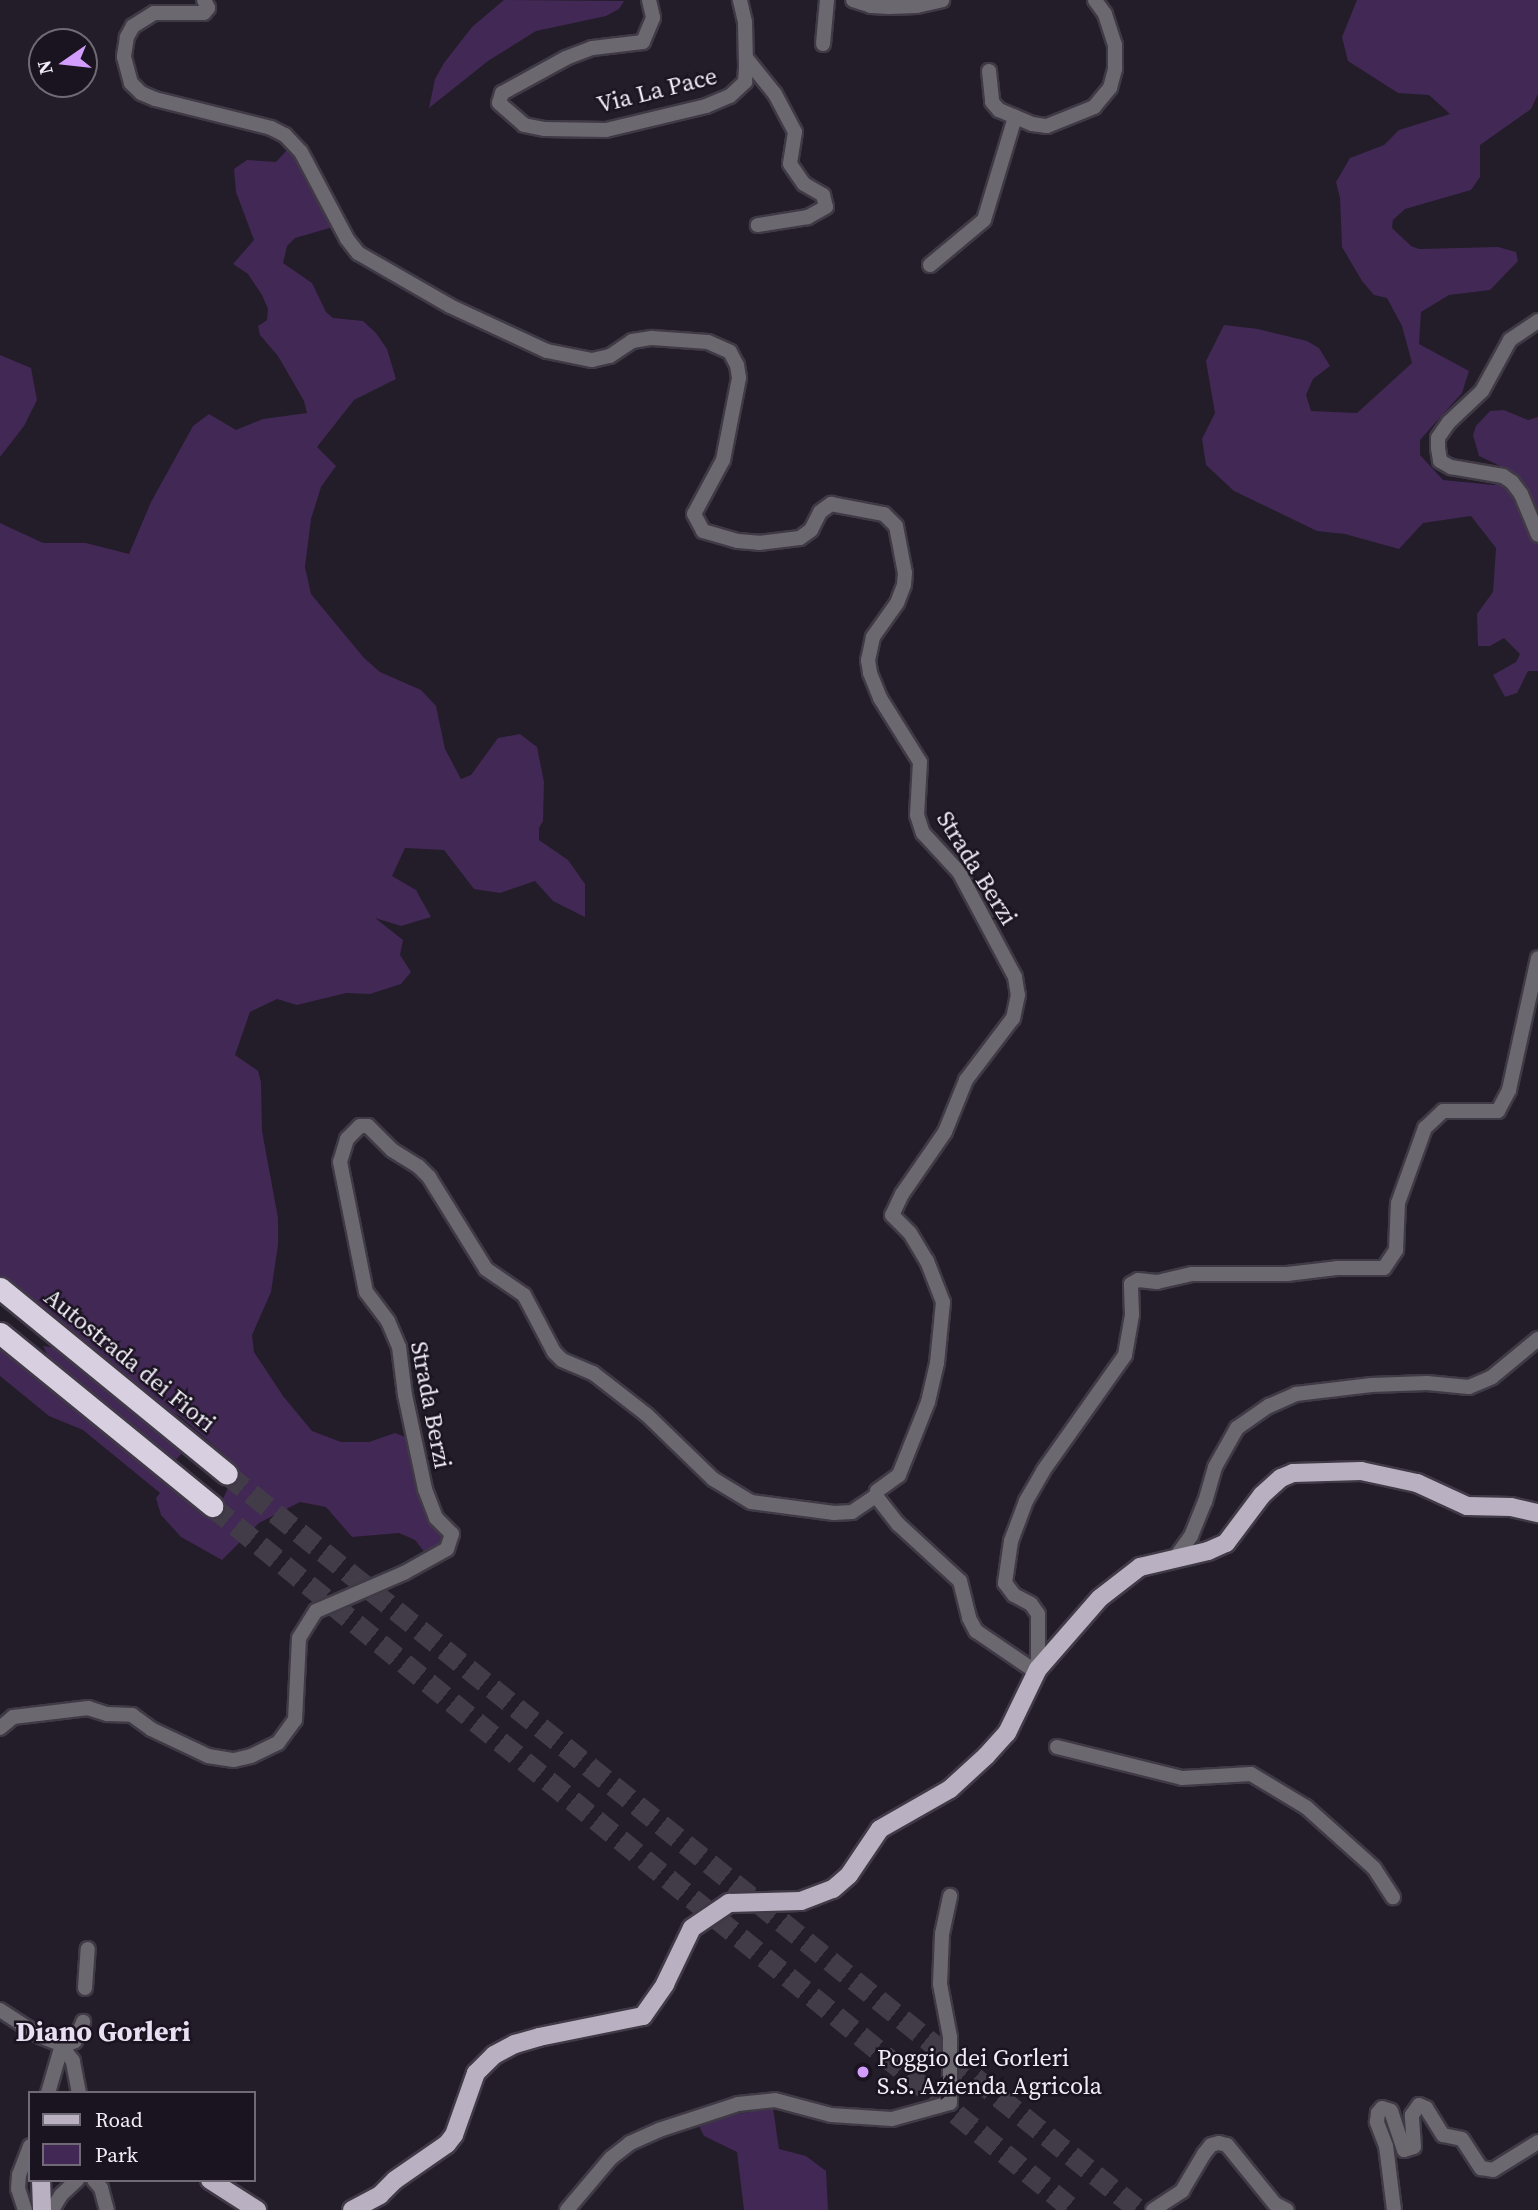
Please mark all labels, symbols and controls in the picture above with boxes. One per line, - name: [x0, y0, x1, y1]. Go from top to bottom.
- north arrow: [28, 28, 98, 98]
- text: N: [30, 58, 59, 77]
- street label: Via La Pace: [594, 61, 720, 119]
- street label: Strada Berzi: [931, 806, 1023, 930]
- street label: Autostrada dei Fiori: [39, 1282, 221, 1438]
- street label: Strada Berzi: [405, 1339, 457, 1471]
- district label: Diano Gorleri: [15, 2014, 191, 2048]
- place label: Poggio dei Gorleri S.S. Azienda Agricola: [877, 2044, 1102, 2100]
- marker: Poggio dei Gorleri S.S. Azienda Agricola: [855, 2064, 871, 2080]
- legend: [28, 2091, 256, 2182]
- text: Road: [95, 2105, 143, 2134]
- text: Park: [95, 2140, 138, 2169]

